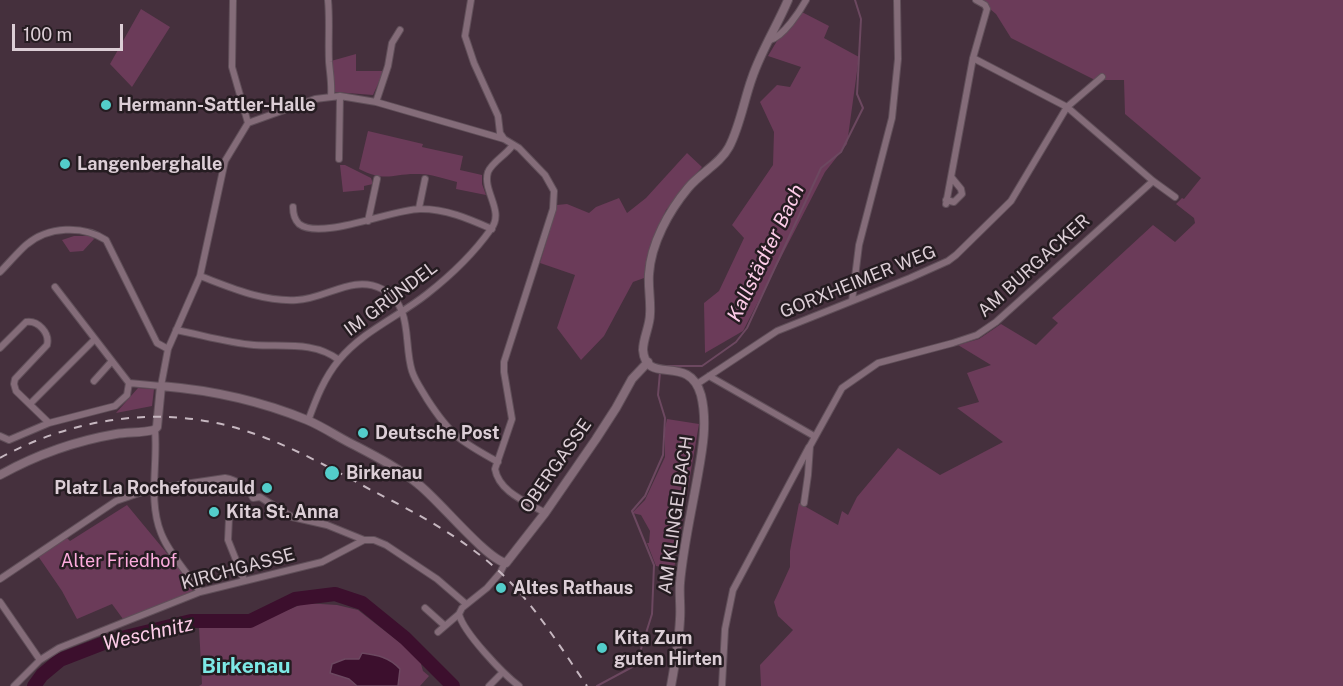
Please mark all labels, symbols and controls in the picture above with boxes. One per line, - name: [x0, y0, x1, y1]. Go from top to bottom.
- scale bar: [15, 12, 126, 50]
- text: 100 m: [23, 24, 72, 45]
- place label: Hermann-Sattler-Halle: [118, 94, 316, 116]
- marker: Hermann-Sattler-Halle: [99, 98, 113, 112]
- place label: Langenberghalle: [77, 153, 222, 175]
- marker: Langenberghalle: [58, 157, 72, 171]
- water label: Kallstädter Bach: [722, 180, 810, 326]
- street label: AM BURGACKER: [974, 210, 1094, 322]
- street label: GORXHEIMER WEG: [777, 241, 939, 323]
- street label: IM GRÜNDEL: [340, 257, 442, 341]
- street label: OBERGASSE: [516, 415, 596, 517]
- place label: Deutsche Post: [375, 422, 499, 444]
- marker: Deutsche Post: [356, 426, 370, 440]
- street label: AM KLINGELBACH: [654, 434, 698, 596]
- place label: Birkenau: [346, 462, 422, 484]
- marker: Birkenau: [323, 464, 341, 482]
- place label: Platz La Rochefoucauld: [54, 477, 255, 499]
- marker: Platz La Rochefoucauld: [260, 481, 274, 495]
- place label: Kita St. Anna: [226, 501, 339, 523]
- marker: Kita St. Anna: [207, 505, 221, 519]
- street label: KIRCHGASSE: [179, 543, 297, 595]
- park label: Alter Friedhof: [61, 550, 177, 572]
- place label: Altes Rathaus: [513, 577, 633, 599]
- marker: Altes Rathaus: [494, 581, 508, 595]
- water label: Weschnitz: [100, 612, 196, 656]
- place label: Kita Zum guten Hirten: [614, 627, 722, 670]
- marker: Kita Zum guten Hirten: [595, 641, 609, 655]
- district label: Birkenau: [201, 654, 291, 680]

